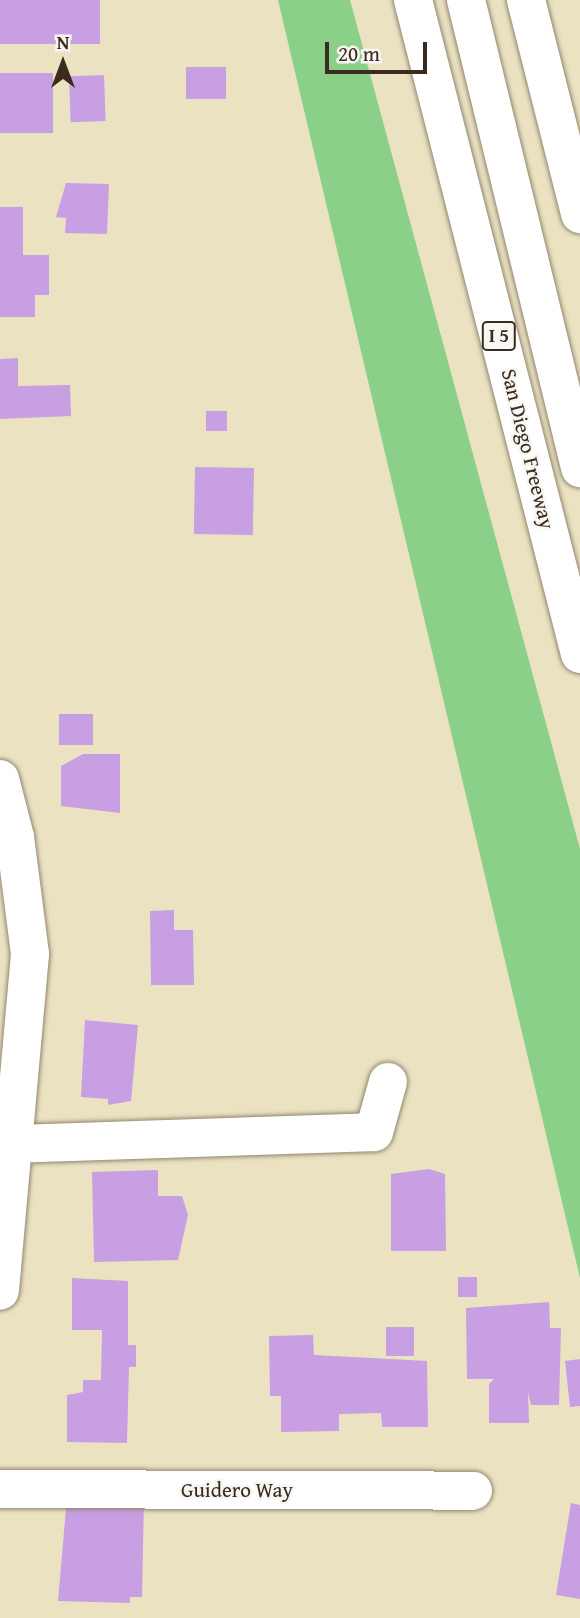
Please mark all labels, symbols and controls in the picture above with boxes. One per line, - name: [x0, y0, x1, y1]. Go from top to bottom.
- north arrow: [28, 28, 98, 98]
- text: N: [57, 28, 69, 56]
- scale bar: [328, 28, 430, 72]
- text: 20 m: [338, 38, 380, 69]
- road number: I 5: [482, 320, 516, 352]
- street label: San Diego Freeway: [496, 366, 560, 532]
- street label: Guidero Way: [181, 1477, 293, 1503]

